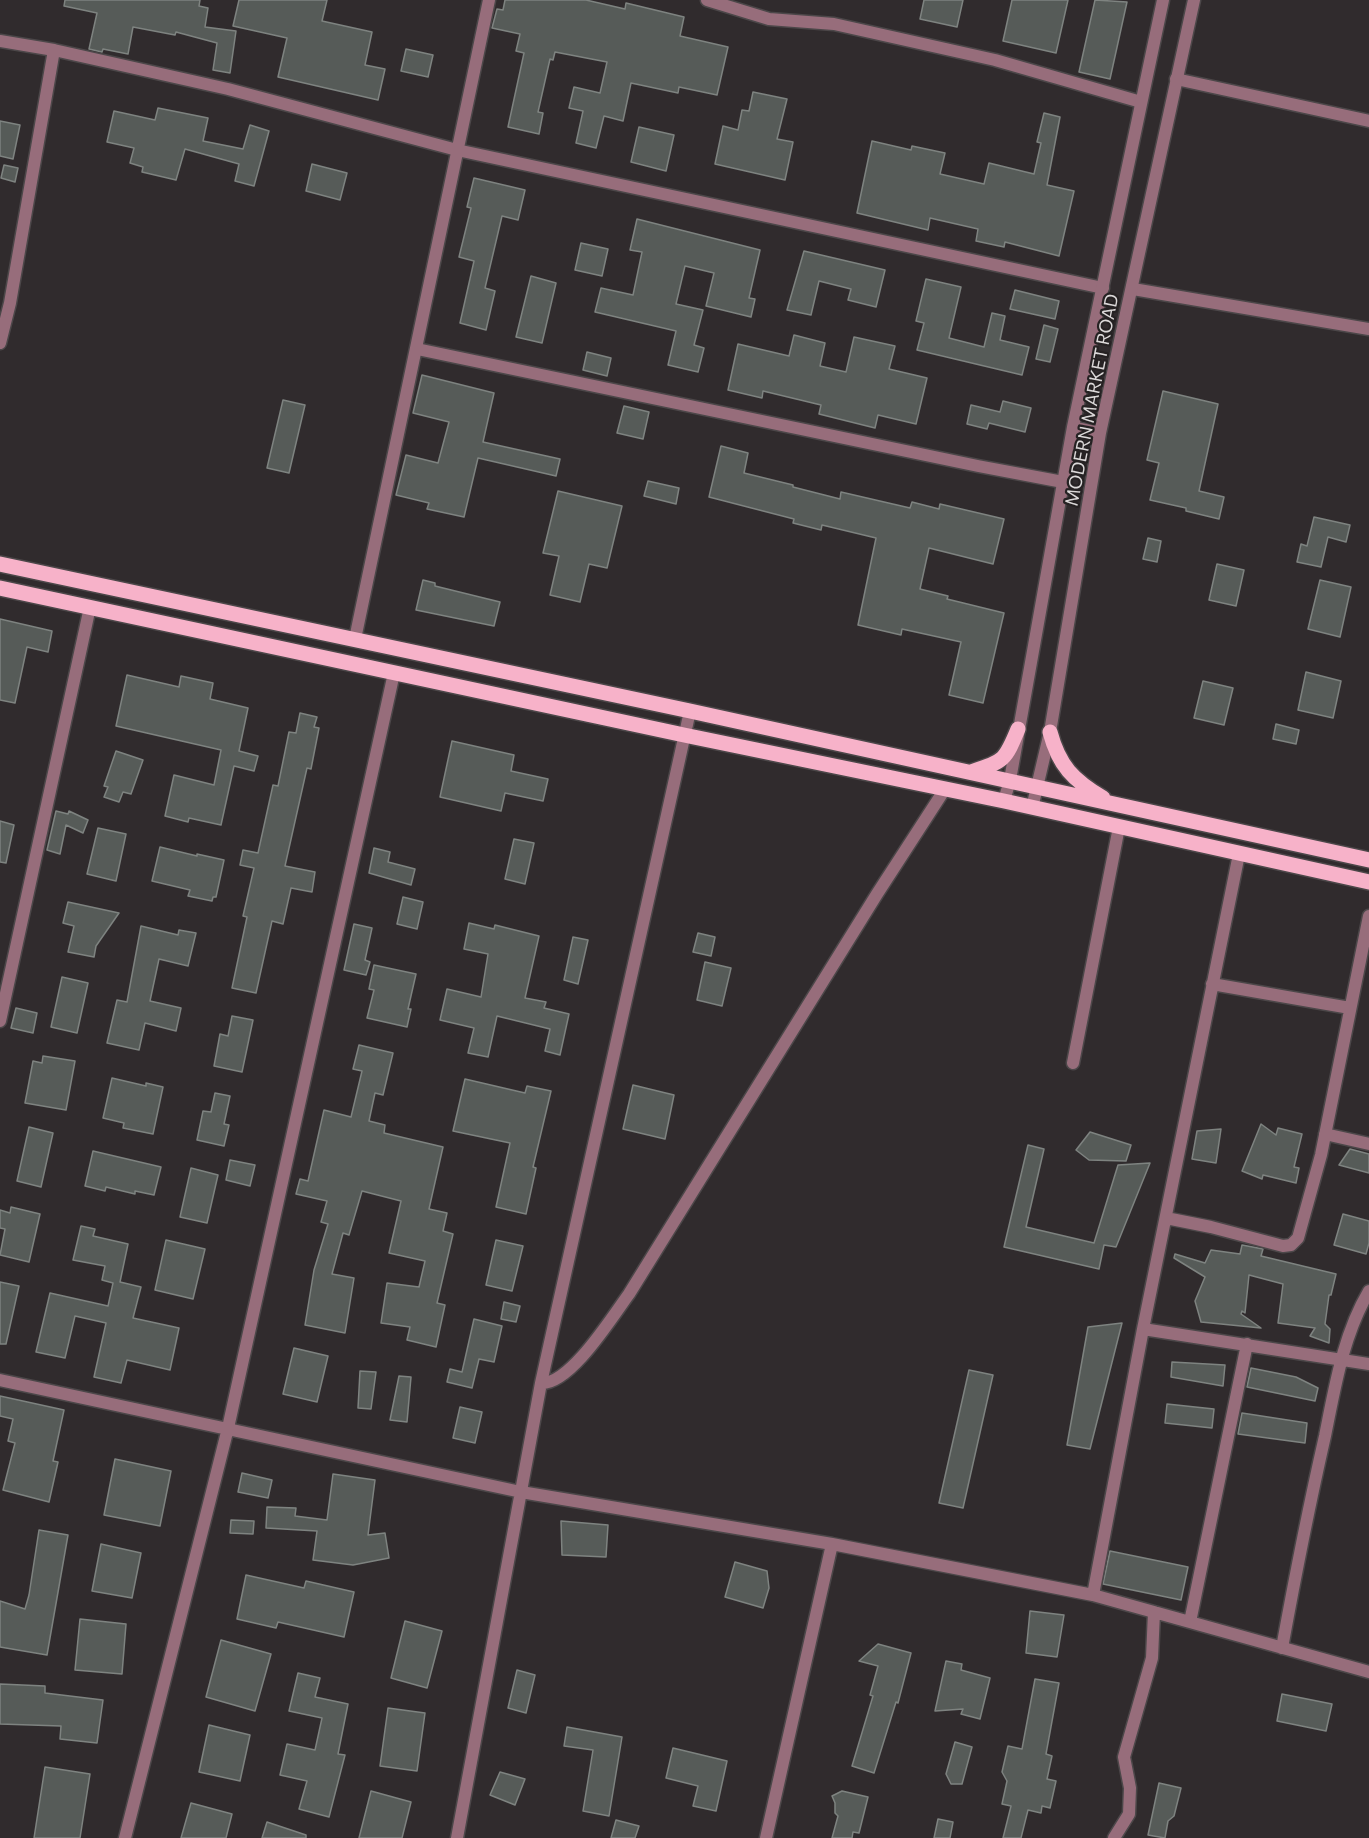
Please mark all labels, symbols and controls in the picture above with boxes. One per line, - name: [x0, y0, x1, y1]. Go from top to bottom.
- street label: MODERN MARKET ROAD: [1061, 292, 1123, 508]

